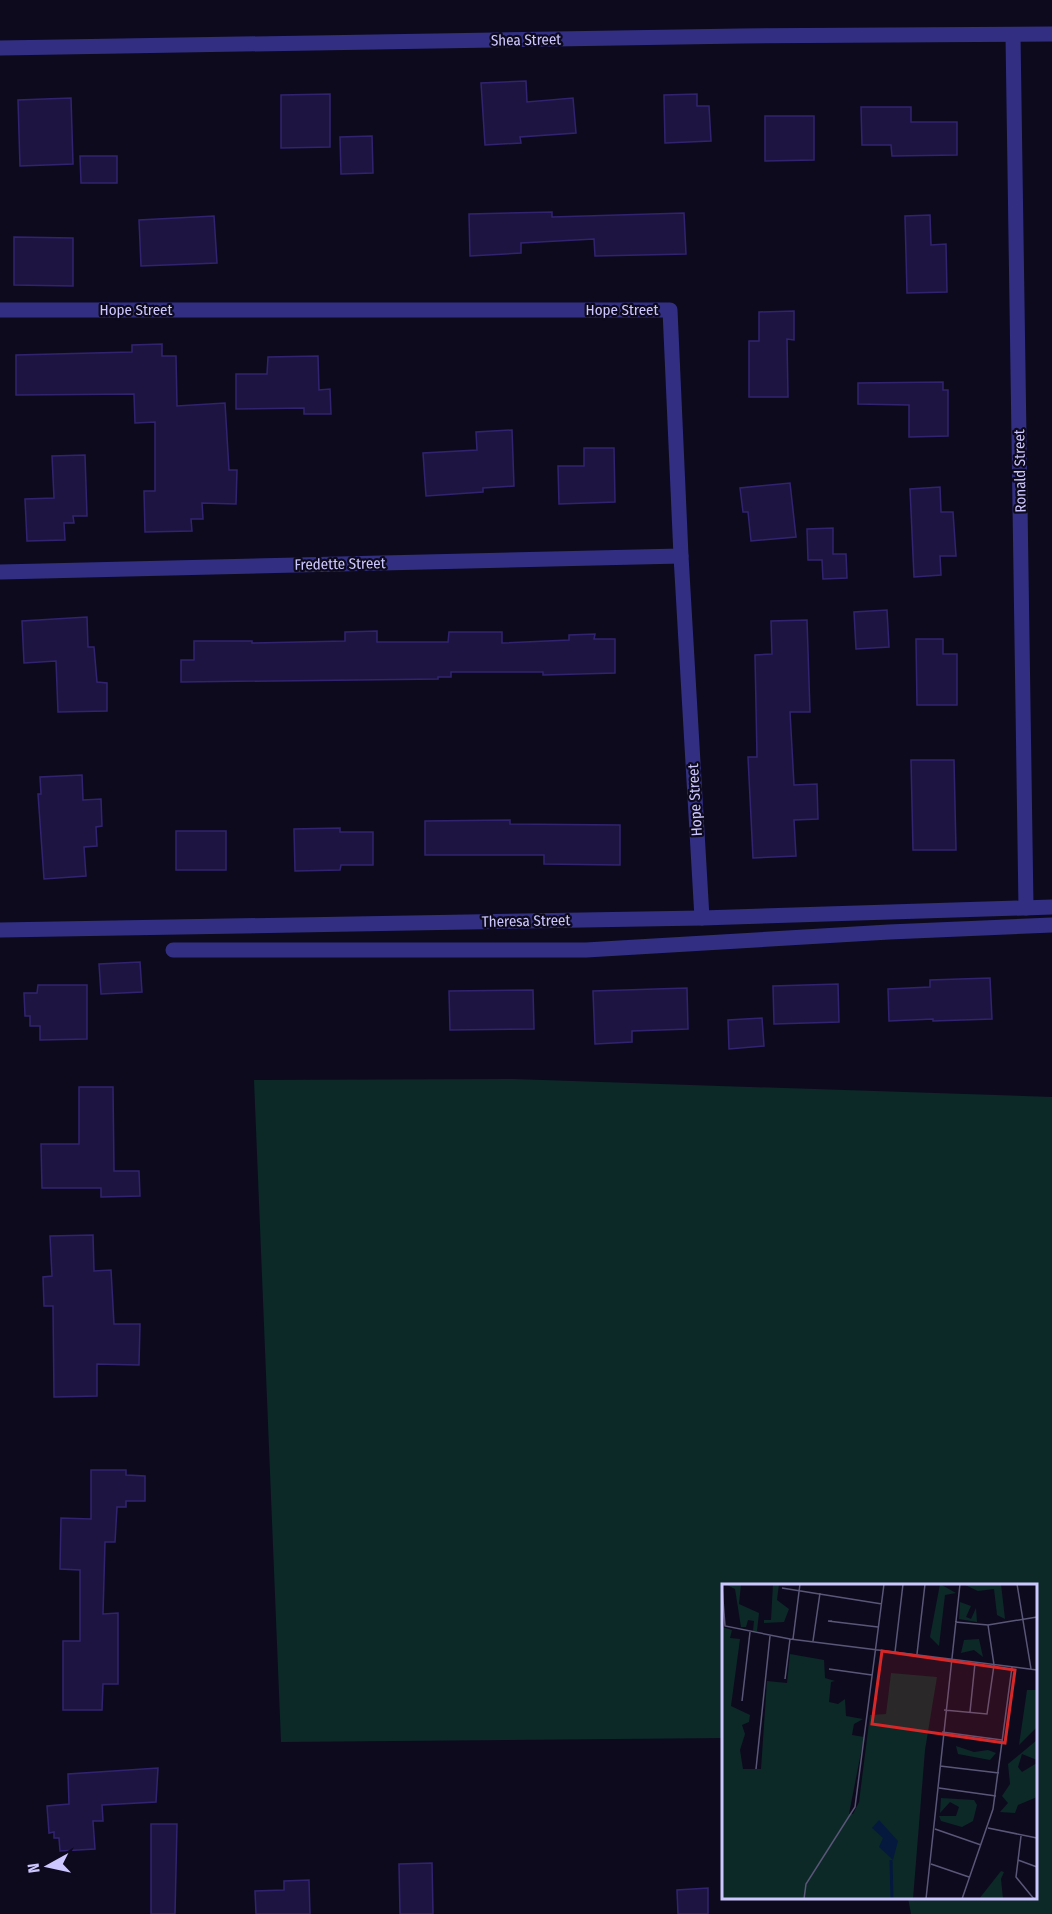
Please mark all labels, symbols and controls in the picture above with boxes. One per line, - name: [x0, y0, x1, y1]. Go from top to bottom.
- street label: Shea Street: [491, 30, 561, 50]
- street label: Hope Street: [100, 301, 172, 319]
- street label: Hope Street: [586, 301, 658, 319]
- street label: Ronald Street: [1010, 429, 1030, 513]
- street label: Fredette Street: [294, 554, 386, 574]
- street label: Hope Street: [684, 763, 706, 837]
- street label: Theresa Street: [482, 911, 571, 931]
- inset map: [722, 1584, 1037, 1899]
- north arrow: [18, 1836, 78, 1896]
- text: N: [24, 1862, 44, 1874]

